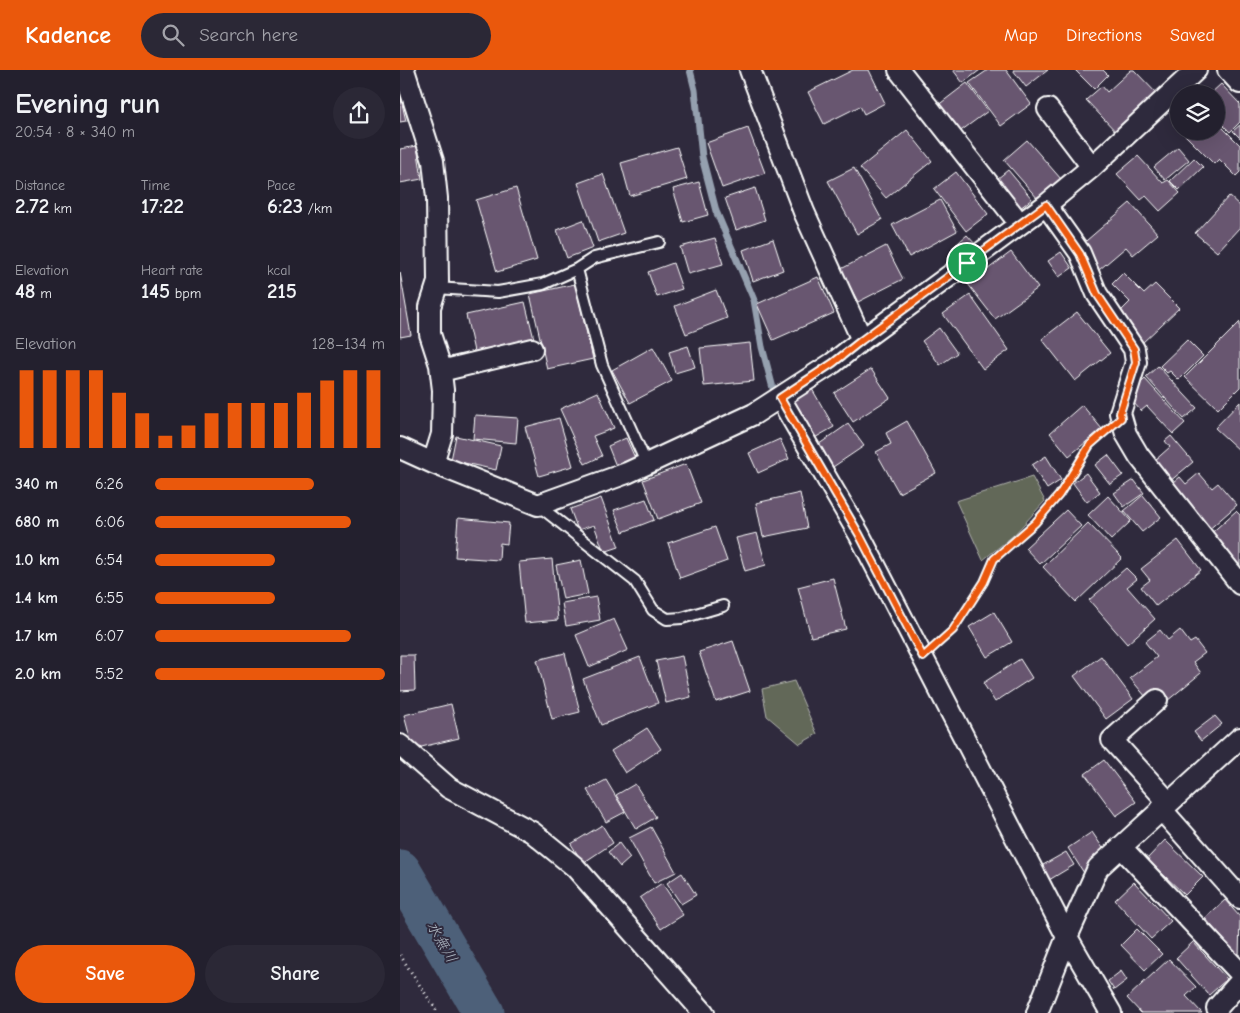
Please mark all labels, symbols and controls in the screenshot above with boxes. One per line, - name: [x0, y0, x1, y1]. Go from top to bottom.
- search box: [141, 13, 491, 58]
- text: Kadence: [25, 21, 111, 49]
- icon: search: [159, 21, 187, 49]
- text: Search here: [199, 24, 298, 46]
- text: Map: [1004, 25, 1038, 46]
- text: Directions: [1066, 25, 1142, 46]
- text: Saved: [1170, 25, 1215, 46]
- map controls: [1170, 85, 1225, 140]
- button: layers: [1170, 85, 1225, 140]
- button: share: [333, 87, 385, 139]
- text: Evening run: [15, 88, 160, 120]
- text: 20:54 · 8 × 340 m: [15, 123, 135, 141]
- text: Distance: [15, 177, 65, 194]
- text: Time: [141, 177, 170, 194]
- text: Pace: [267, 177, 295, 194]
- text: 2.72: [15, 194, 49, 218]
- text: 17:22: [141, 194, 184, 218]
- text: 6:23: [267, 194, 303, 218]
- text: km: [49, 200, 72, 217]
- text: /km: [303, 200, 332, 217]
- pin: [946, 242, 988, 284]
- icon: arrive: [953, 249, 981, 277]
- text: Elevation: [15, 262, 69, 279]
- text: Heart rate: [141, 262, 203, 279]
- text: kcal: [267, 262, 291, 279]
- text: 48: [15, 279, 36, 303]
- text: 145: [141, 279, 170, 303]
- text: 215: [267, 279, 297, 303]
- text: m: [36, 285, 52, 302]
- text: bpm: [170, 285, 201, 302]
- text: Elevation: [15, 335, 76, 353]
- text: 128–134 m: [312, 335, 385, 353]
- text: 340 m: [15, 475, 58, 493]
- text: 6:26: [95, 475, 124, 493]
- text: 680 m: [15, 513, 59, 531]
- text: 6:06: [95, 513, 125, 531]
- text: 1.0 km: [15, 551, 60, 569]
- text: 6:54: [95, 551, 123, 569]
- text: 1.4 km: [15, 589, 58, 607]
- text: 6:55: [95, 589, 124, 607]
- text: 1.7 km: [15, 627, 58, 645]
- text: 6:07: [95, 627, 124, 645]
- text: 2.0 km: [15, 665, 61, 683]
- text: 5:52: [95, 665, 124, 683]
- water label: 水無川: [423, 918, 461, 966]
- button: Save: [15, 945, 195, 1003]
- button: Share: [205, 945, 385, 1003]

